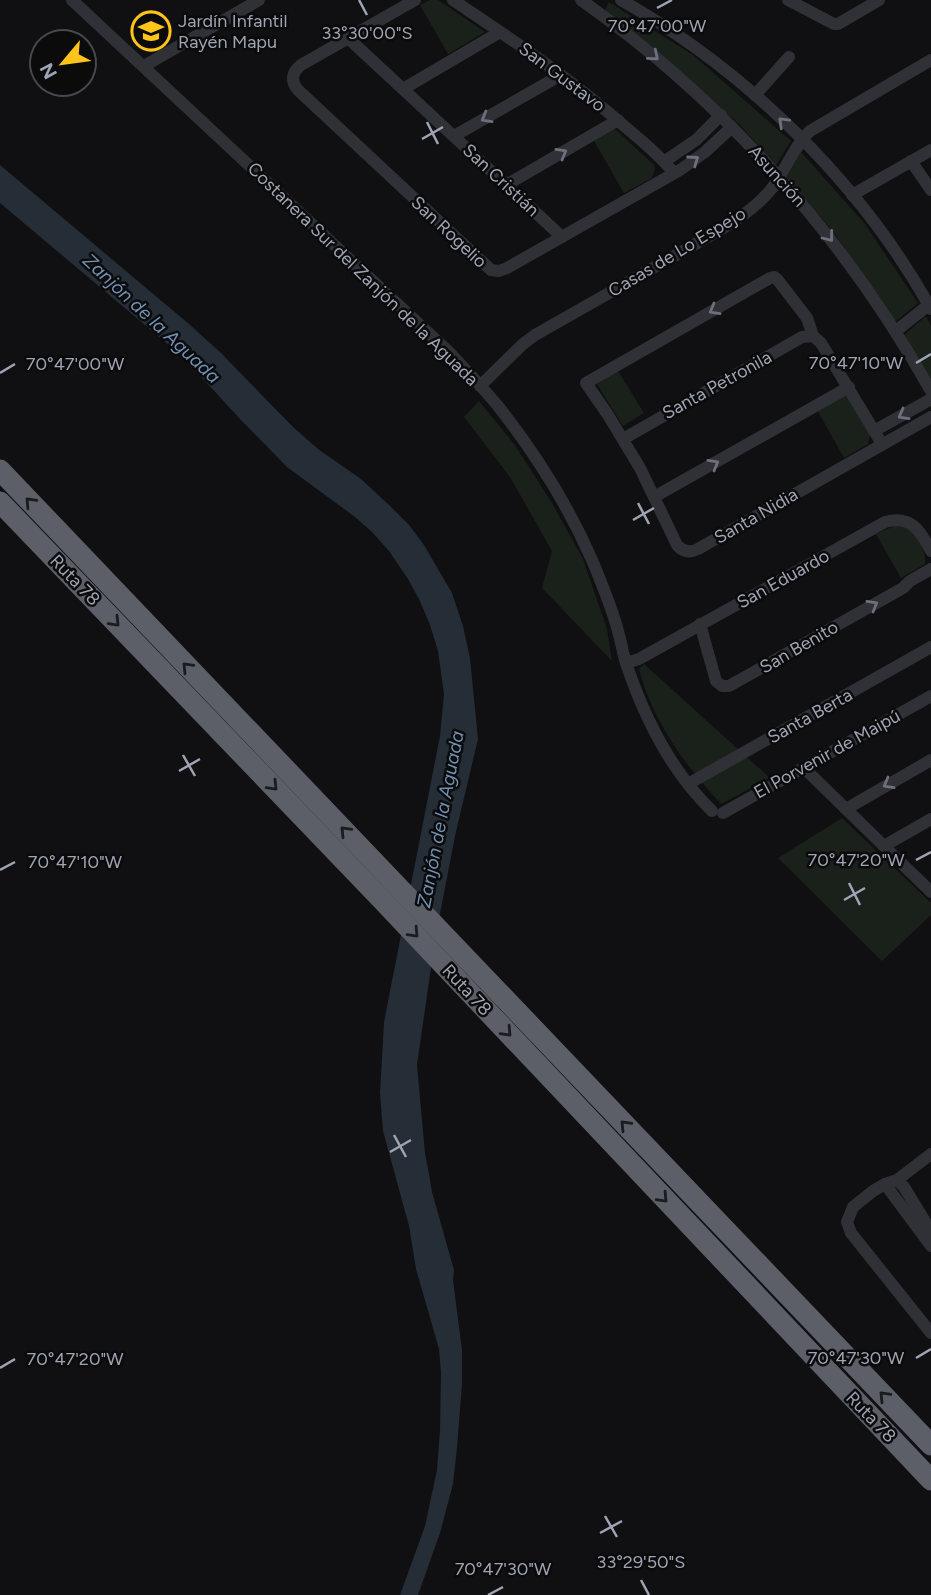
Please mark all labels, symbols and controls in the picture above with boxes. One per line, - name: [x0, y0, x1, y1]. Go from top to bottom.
- school or university icon: Jardín Infantil Rayén Mapu: [130, 10, 172, 52]
- place label: Jardín Infantil Rayén Mapu: [178, 10, 287, 53]
- text: 70°47'00"W: [608, 15, 707, 37]
- text: 33°30'00"S: [321, 22, 413, 44]
- north arrow: [28, 28, 98, 98]
- street label: San Gustavo: [515, 37, 609, 117]
- one-way arrow: [647, 48, 659, 61]
- text: N: [35, 59, 62, 83]
- one-way arrow: [481, 110, 493, 123]
- one-way arrow: [779, 117, 792, 130]
- street label: San Cristián: [458, 139, 544, 221]
- street label: Asunción: [744, 141, 810, 211]
- one-way arrow: [555, 148, 567, 161]
- one-way arrow: [686, 156, 699, 168]
- street label: Costanera Sur del Zanjón de la Aguada: [243, 158, 483, 390]
- street label: San Rogelio: [407, 191, 491, 273]
- street label: Casas de Lo Espejo: [604, 202, 750, 302]
- one-way arrow: [821, 229, 834, 242]
- water label: Zanjón de la Aguada: [78, 249, 225, 388]
- one-way arrow: [709, 302, 722, 315]
- street label: Santa Petronila: [659, 346, 775, 424]
- text: 70°47'10"W: [809, 352, 904, 374]
- text: 70°47'00"W: [26, 353, 125, 375]
- one-way arrow: [897, 407, 910, 420]
- one-way arrow: [706, 459, 719, 472]
- street label: Santa Nidia: [710, 483, 802, 549]
- one-way arrow: [26, 497, 38, 510]
- street label: San Eduardo: [733, 545, 833, 613]
- street label: Ruta 78: [45, 550, 105, 610]
- one-way arrow: [866, 600, 879, 613]
- one-way arrow: [106, 614, 119, 627]
- street label: San Benito: [756, 616, 842, 678]
- one-way arrow: [183, 662, 196, 675]
- street label: Santa Berta: [764, 684, 856, 748]
- street label: El Porvenir de Maipú: [750, 705, 904, 803]
- water label: Zanjón de la Aguada: [412, 729, 469, 909]
- one-way arrow: [883, 776, 896, 789]
- one-way arrow: [264, 778, 277, 791]
- one-way arrow: [340, 826, 353, 839]
- text: 70°47'20"W: [808, 849, 905, 871]
- text: 70°47'10"W: [28, 851, 123, 873]
- one-way arrow: [406, 925, 418, 938]
- street label: Ruta 78: [438, 960, 496, 1020]
- one-way arrow: [499, 1024, 512, 1037]
- one-way arrow: [621, 1121, 633, 1134]
- one-way arrow: [655, 1190, 668, 1203]
- text: 70°47'30"W: [808, 1347, 905, 1369]
- text: 70°47'20"W: [27, 1348, 124, 1370]
- street label: Ruta 78: [841, 1387, 901, 1447]
- one-way arrow: [879, 1391, 892, 1404]
- text: 33°29'50"S: [597, 1551, 685, 1573]
- text: 70°47'30"W: [455, 1558, 552, 1580]

